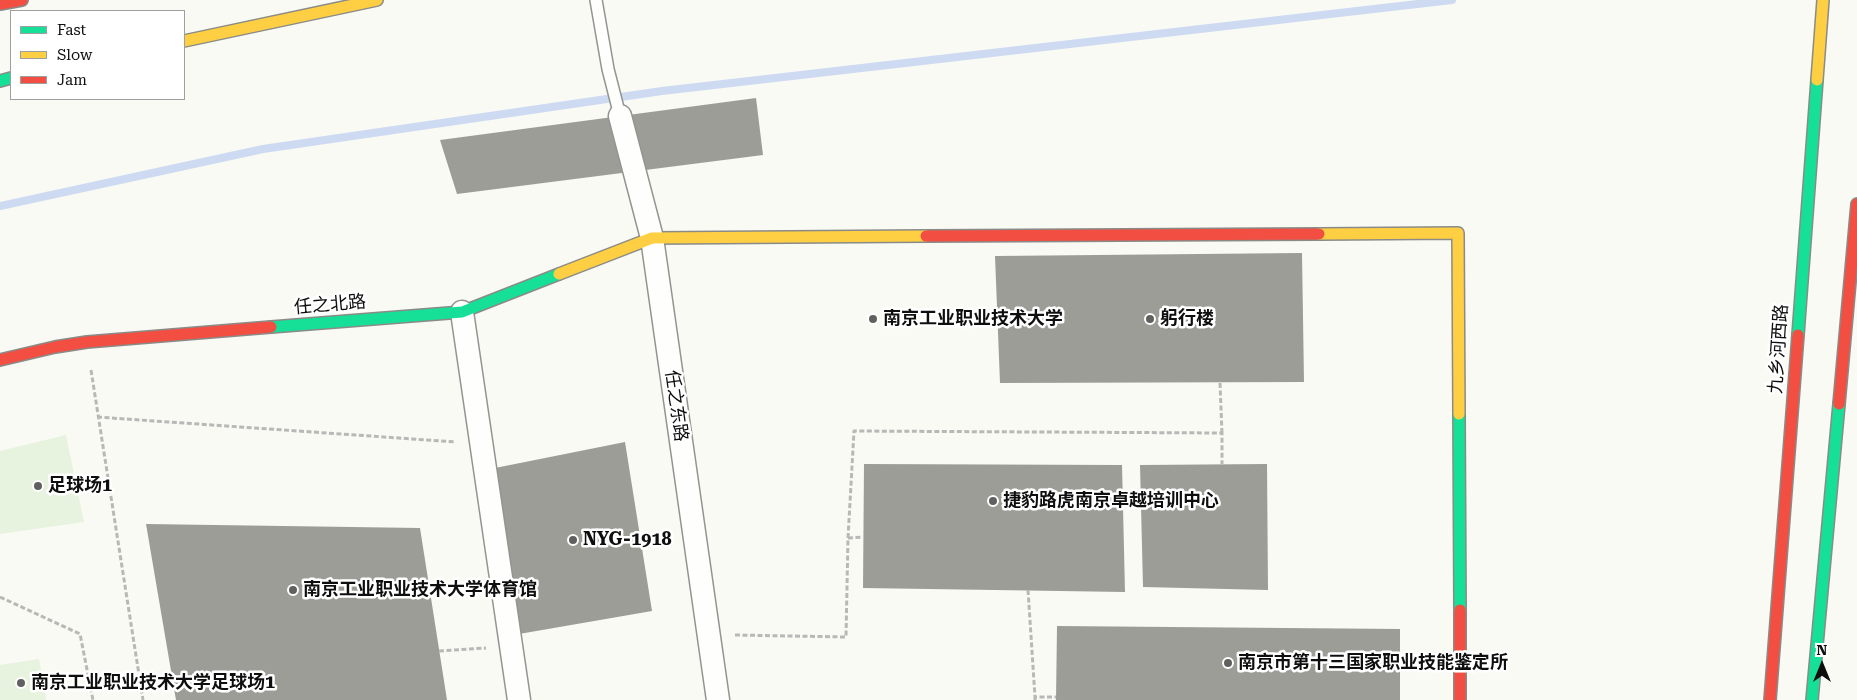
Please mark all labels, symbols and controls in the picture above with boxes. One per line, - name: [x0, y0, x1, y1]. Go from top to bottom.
- legend: [10, 10, 185, 100]
- text: Fast: [57, 21, 86, 39]
- text: Slow: [57, 46, 92, 64]
- text: Jam: [57, 71, 87, 89]
- street label: 任之北路: [293, 291, 367, 319]
- street label: 九乡河西路: [1765, 303, 1793, 395]
- place label: 南京工业职业技术大学: [883, 308, 1063, 330]
- place label: 躬行楼: [1160, 308, 1214, 330]
- marker: 南京工业职业技术大学: [867, 313, 879, 325]
- marker: 躬行楼: [1144, 313, 1156, 325]
- street label: 任之东路: [660, 369, 692, 443]
- place label: 足球场1: [48, 475, 112, 497]
- marker: 足球场1: [32, 480, 44, 492]
- place label: 捷豹路虎南京卓越培训中心: [1003, 490, 1219, 512]
- marker: 捷豹路虎南京卓越培训中心: [987, 495, 999, 507]
- place label: NYG-1918: [583, 529, 672, 551]
- marker: NYG-1918: [567, 534, 579, 546]
- place label: 南京工业职业技术大学体育馆: [303, 579, 537, 601]
- marker: 南京工业职业技术大学体育馆: [287, 584, 299, 596]
- north arrow: [1797, 640, 1847, 690]
- text: N: [1817, 642, 1827, 658]
- place label: 南京市第十三国家职业技能鉴定所: [1238, 652, 1508, 674]
- marker: 南京市第十三国家职业技能鉴定所: [1222, 657, 1234, 669]
- place label: 南京工业职业技术大学足球场1: [31, 672, 275, 694]
- marker: 南京工业职业技术大学足球场1: [15, 677, 27, 689]

